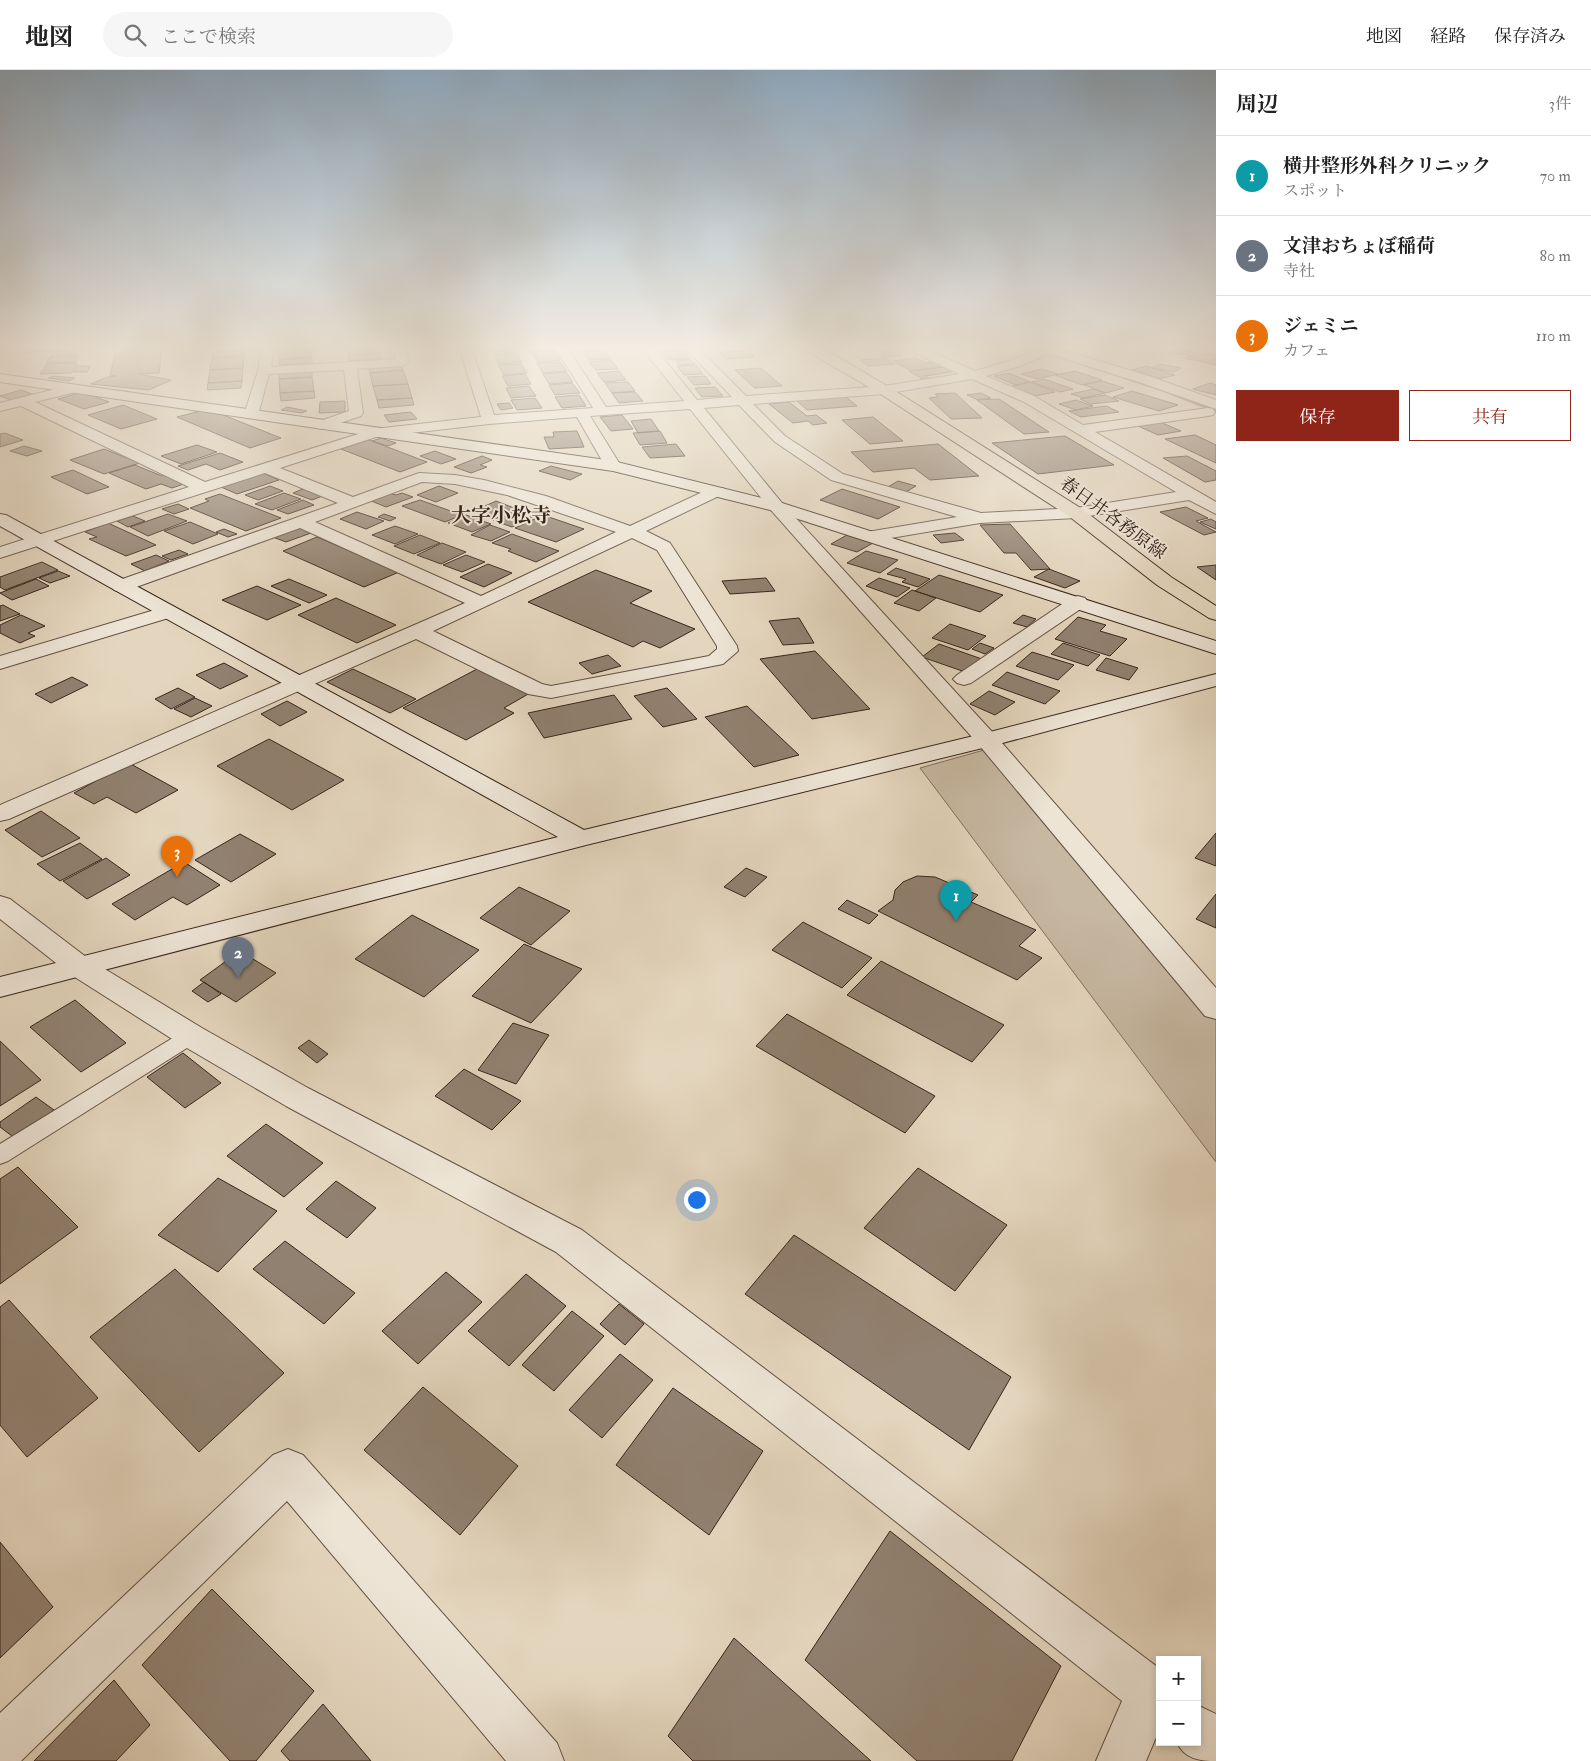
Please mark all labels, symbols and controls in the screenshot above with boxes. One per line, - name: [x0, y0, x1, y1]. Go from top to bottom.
- search box: [103, 12, 453, 57]
- icon: search: [121, 21, 149, 49]
- text: 地図: [25, 22, 73, 53]
- text: ここで検索: [161, 25, 256, 49]
- text: 地図: [1366, 25, 1402, 48]
- text: 経路: [1430, 25, 1466, 48]
- text: 保存済み: [1494, 25, 1566, 48]
- text: 周辺: [1236, 91, 1278, 118]
- text: 3件: [1549, 94, 1571, 114]
- text: 横井整形外科クリニック: [1283, 154, 1491, 178]
- text: 1: [1249, 166, 1255, 186]
- text: 70 m: [1540, 166, 1571, 186]
- text: スポット: [1283, 181, 1347, 201]
- text: 文津おちょぼ稲荷: [1283, 234, 1435, 258]
- text: 2: [1248, 246, 1256, 266]
- text: 80 m: [1540, 246, 1571, 266]
- text: 寺社: [1283, 261, 1315, 281]
- text: ジェミニ: [1283, 314, 1359, 338]
- text: 3: [1249, 326, 1255, 346]
- text: 110 m: [1536, 326, 1571, 346]
- text: カフェ: [1283, 341, 1330, 361]
- button: 保存: [1236, 390, 1399, 441]
- button: 共有: [1409, 390, 1571, 441]
- street label: 春日井各務原線: [1055, 472, 1171, 564]
- district label: 大字小松寺: [451, 503, 551, 528]
- pin: 3: [161, 836, 193, 877]
- pin: 1: [940, 880, 972, 921]
- pin: 2: [222, 937, 254, 978]
- your location: [684, 1187, 710, 1213]
- map controls: [1156, 1656, 1201, 1746]
- button: +: [1156, 1656, 1201, 1701]
- button: −: [1156, 1701, 1201, 1746]

